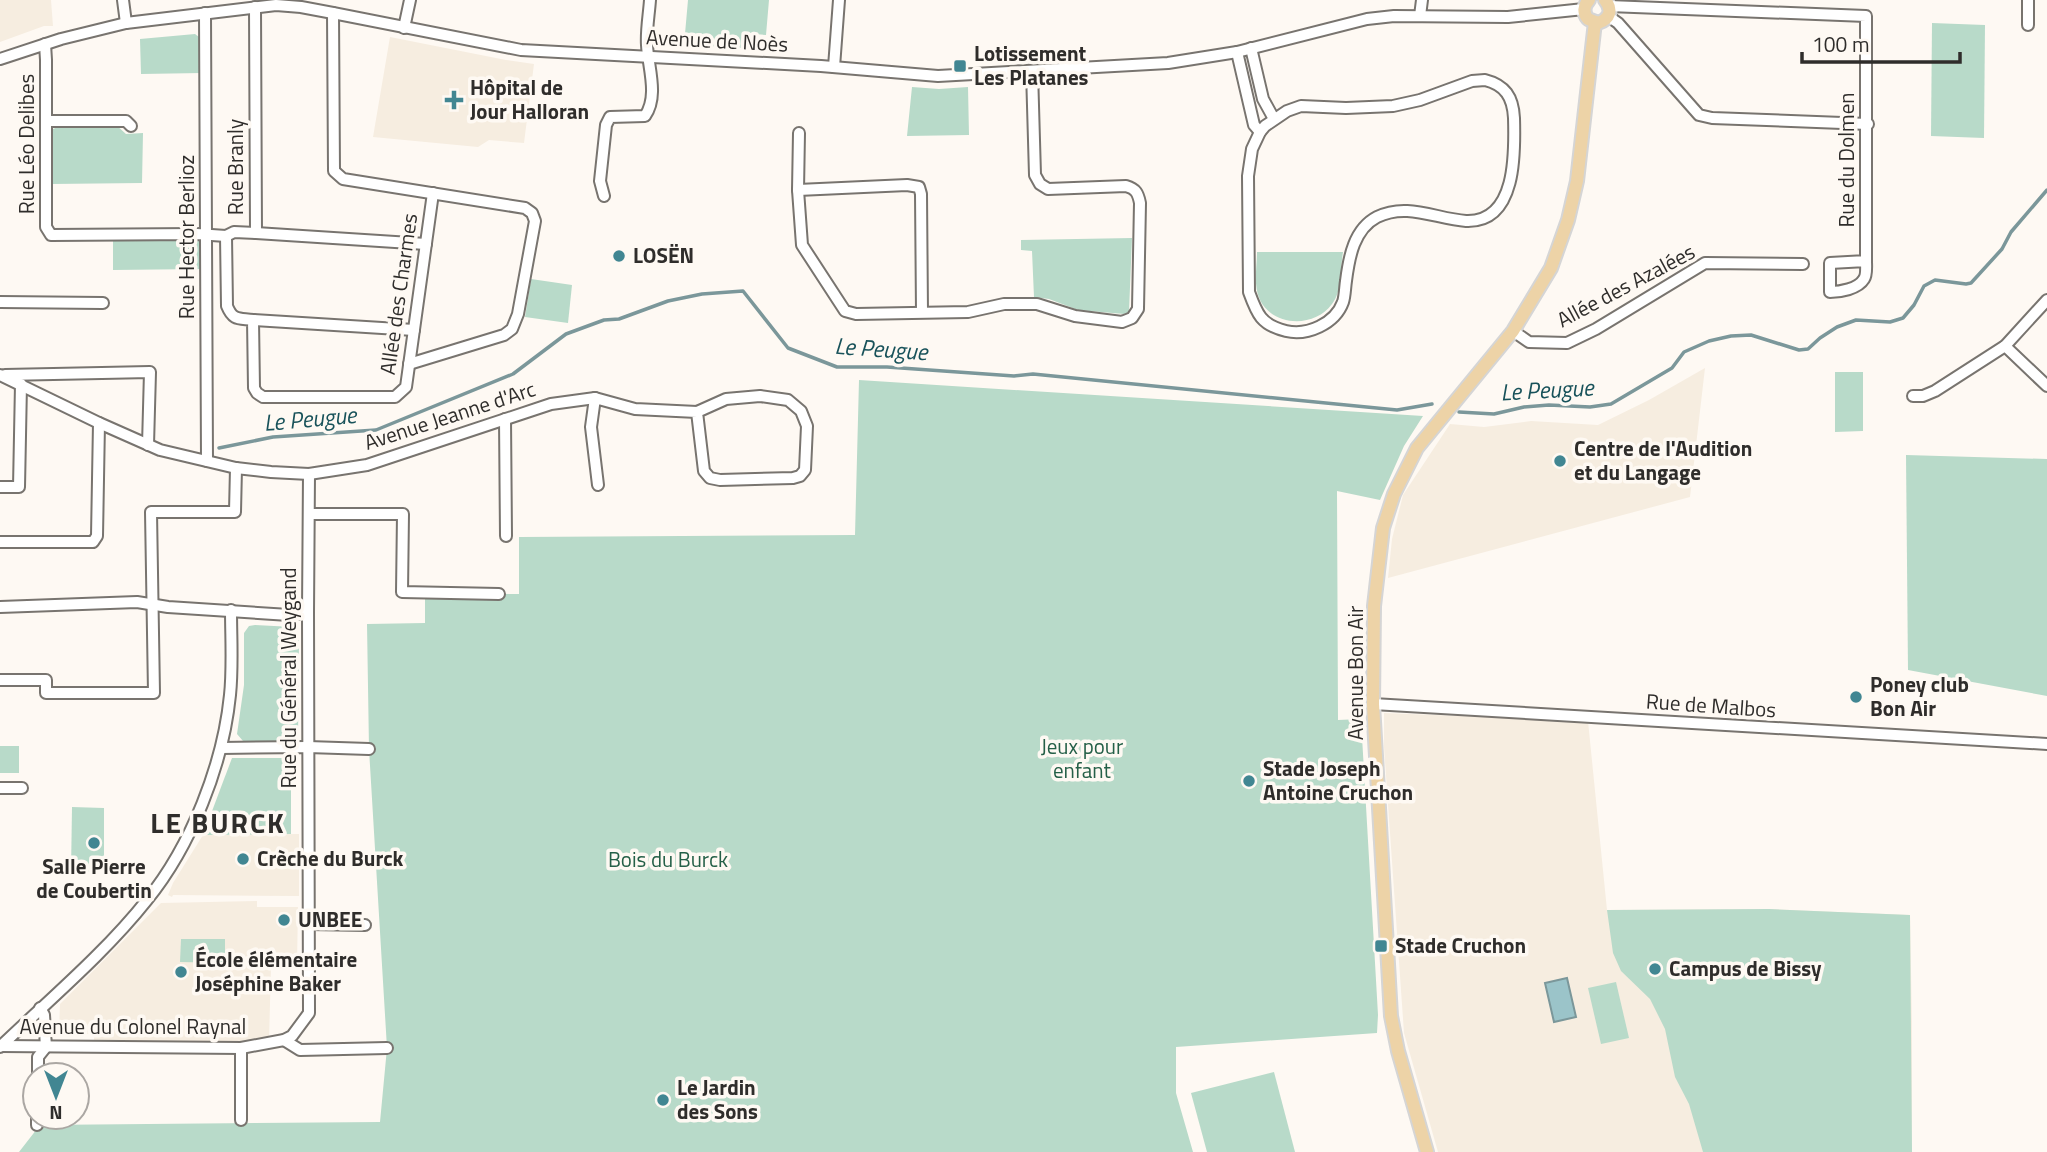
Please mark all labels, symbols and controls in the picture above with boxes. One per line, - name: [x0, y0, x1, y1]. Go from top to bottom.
- street label: Avenue de Noès: [645, 20, 789, 60]
- scale bar: [1802, 21, 1960, 65]
- text: 100 m: [1812, 28, 1869, 60]
- place label: Lotissement Les Platanes: [974, 37, 1089, 93]
- marker: Lotissement Les Platanes: [952, 58, 968, 74]
- place label: Hôpital de Jour Halloran: [470, 71, 589, 127]
- street label: Rue Léo Delibes: [10, 74, 42, 214]
- marker: Hôpital de Jour Halloran: [444, 90, 464, 110]
- street label: Rue du Dolmen: [1830, 92, 1862, 228]
- street label: Rue Branly: [219, 119, 251, 215]
- street label: Rue Hector Berlioz: [170, 155, 202, 319]
- street label: Allée des Charmes: [371, 211, 425, 377]
- street label: Allée des Azalées: [1551, 235, 1700, 335]
- place label: LOSËN: [633, 239, 694, 271]
- marker: LOSËN: [611, 248, 627, 264]
- water label: Le Peugue: [833, 328, 930, 369]
- water label: Le Peugue: [1500, 370, 1596, 409]
- street label: Avenue Jeanne d'Arc: [360, 372, 540, 458]
- water label: Le Peugue: [262, 397, 359, 440]
- place label: Centre de l'Audition et du Langage: [1574, 432, 1752, 488]
- marker: Centre de l'Audition et du Langage: [1552, 453, 1568, 469]
- street label: Rue du Général Weygand: [272, 567, 304, 789]
- street label: Avenue Bon Air: [1339, 606, 1371, 740]
- place label: Poney club Bon Air: [1870, 668, 1969, 724]
- street label: Rue de Malbos: [1645, 684, 1777, 726]
- marker: Poney club Bon Air: [1848, 689, 1864, 705]
- park label: Jeux pour enfant: [1041, 730, 1123, 786]
- place label: Stade Joseph Antoine Cruchon: [1263, 752, 1413, 808]
- marker: Stade Joseph Antoine Cruchon: [1241, 773, 1257, 789]
- district label: LE BURCK: [150, 801, 286, 844]
- marker: Salle Pierre de Coubertin: [86, 835, 102, 851]
- place label: Crèche du Burck: [257, 842, 404, 874]
- park label: Bois du Burck: [608, 843, 728, 875]
- place label: Salle Pierre de Coubertin: [36, 850, 152, 906]
- marker: Crèche du Burck: [235, 851, 251, 867]
- place label: UNBEE: [298, 903, 362, 935]
- marker: UNBEE: [276, 912, 292, 928]
- place label: Stade Cruchon: [1395, 929, 1526, 961]
- marker: Stade Cruchon: [1373, 938, 1389, 954]
- place label: École élémentaire Joséphine Baker: [195, 943, 357, 999]
- place label: Campus de Bissy: [1669, 952, 1822, 984]
- marker: Campus de Bissy: [1647, 961, 1663, 977]
- marker: École élémentaire Joséphine Baker: [173, 964, 189, 980]
- street label: Avenue du Colonel Raynal: [20, 1010, 246, 1042]
- north arrow: [21, 1061, 91, 1131]
- place label: Le Jardin des Sons: [677, 1071, 758, 1127]
- marker: Le Jardin des Sons: [655, 1092, 671, 1108]
- text: N: [49, 1099, 63, 1128]

